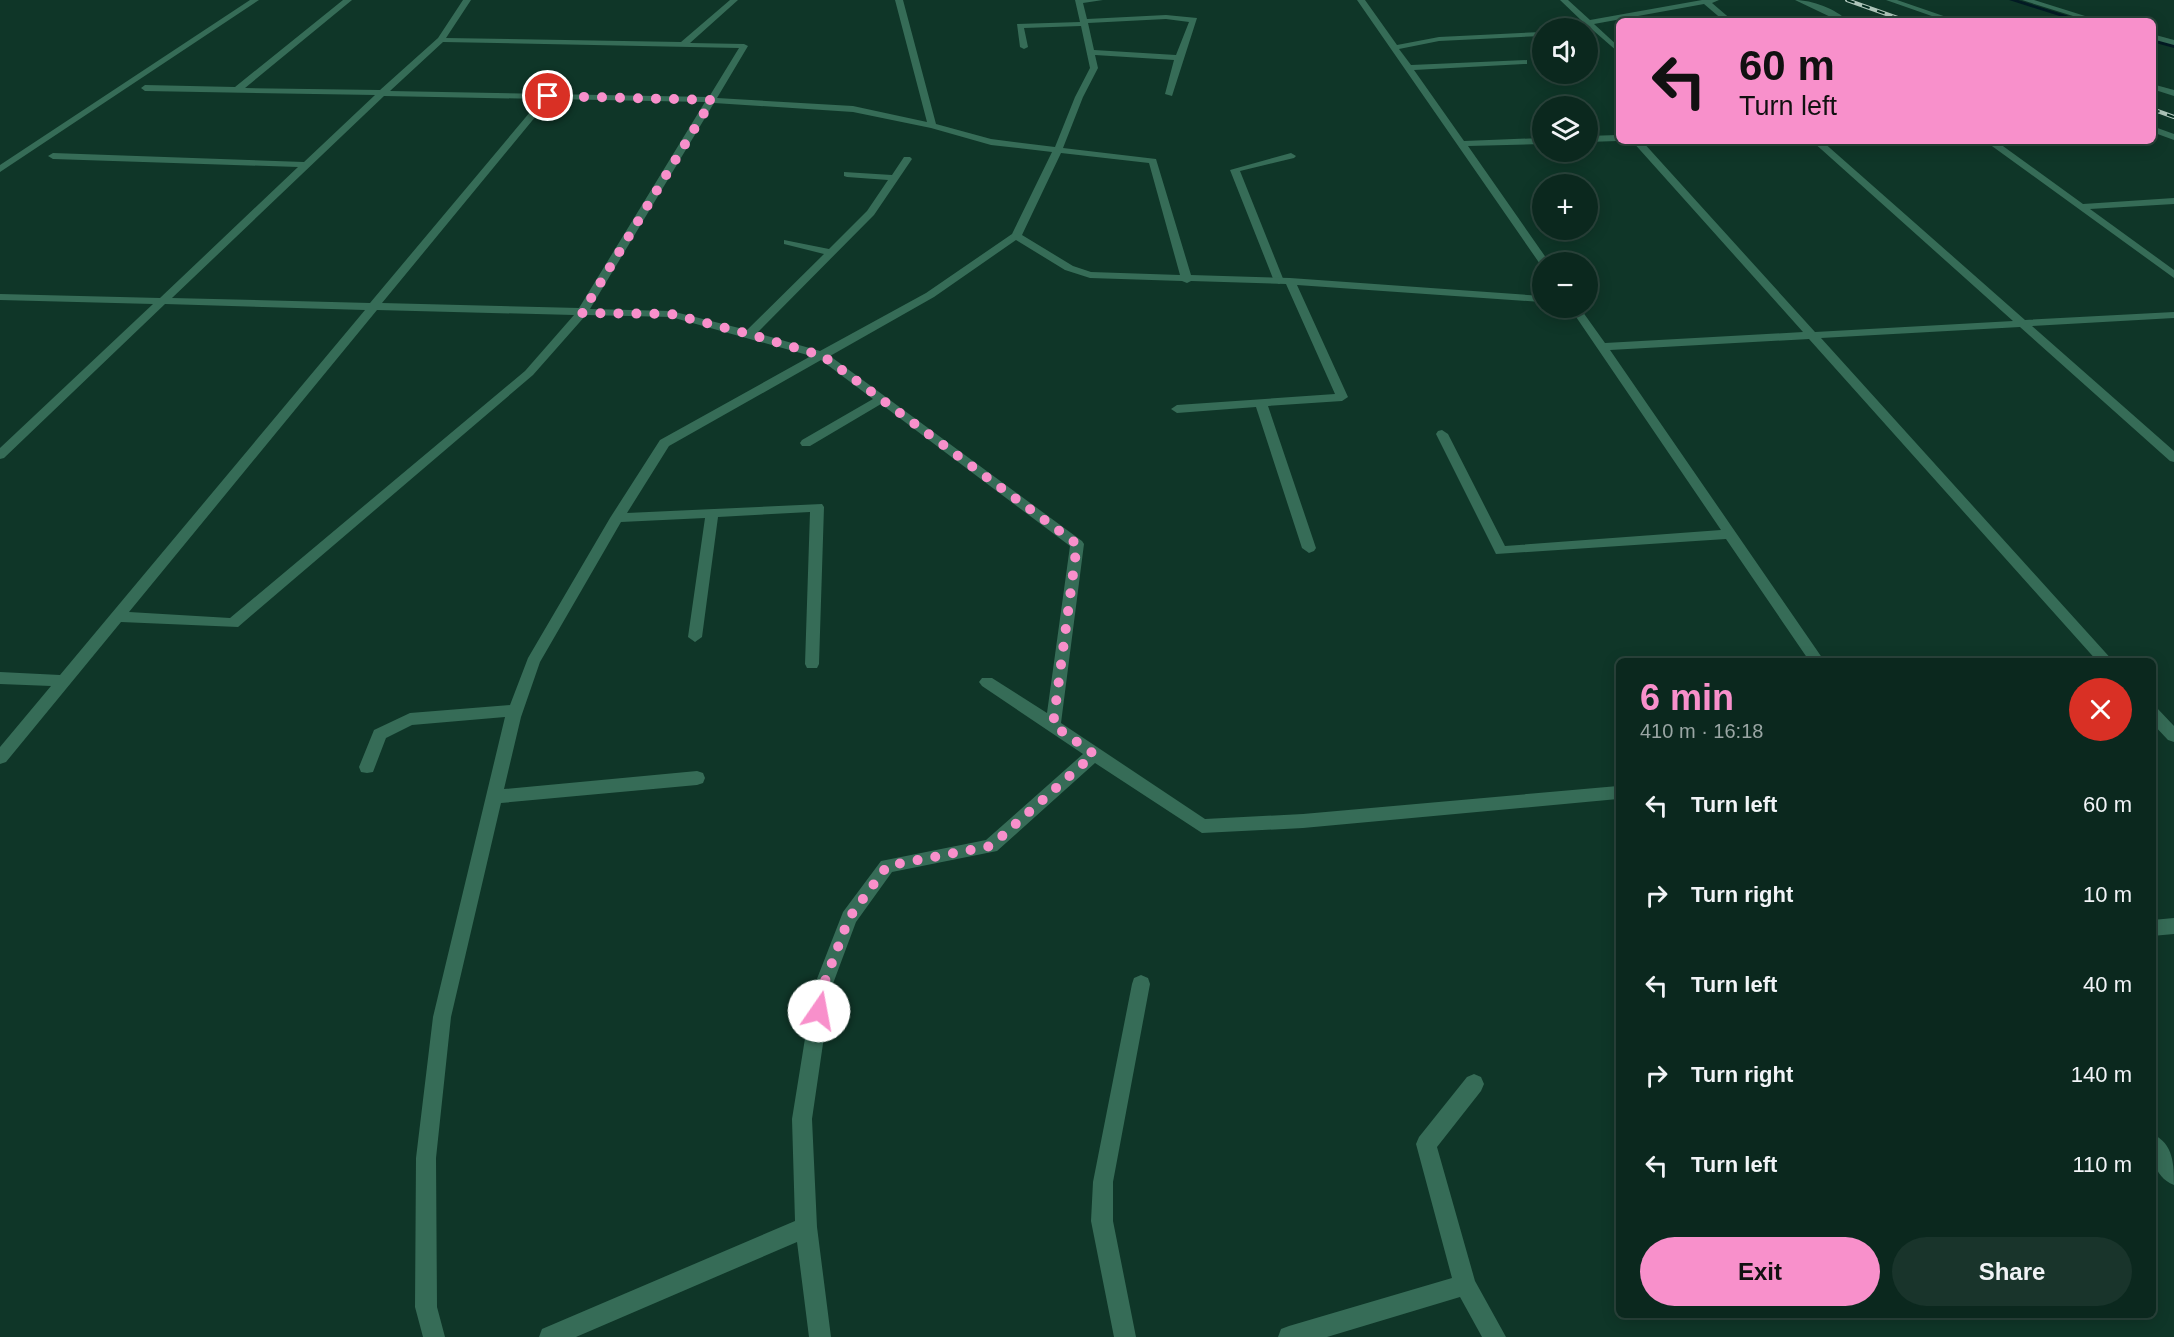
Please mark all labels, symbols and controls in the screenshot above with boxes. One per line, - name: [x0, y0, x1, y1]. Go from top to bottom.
- map controls: [1532, 18, 1598, 318]
- button: sound: [1532, 18, 1598, 84]
- icon: left: [1640, 42, 1718, 120]
- text: 60 m: [1739, 42, 1835, 89]
- pin: [522, 70, 573, 121]
- icon: arrive: [531, 79, 564, 112]
- text: Turn left: [1739, 91, 1837, 121]
- button: layers: [1532, 96, 1598, 162]
- button: +: [1532, 174, 1598, 240]
- button: −: [1532, 252, 1598, 318]
- text: 6 min: [1640, 677, 1734, 718]
- button: close: [2069, 678, 2132, 741]
- text: 410 m · 16:18: [1640, 720, 1763, 742]
- icon: left: [1640, 789, 1673, 822]
- text: Turn left: [1691, 792, 1777, 817]
- text: 60 m: [2083, 792, 2132, 817]
- icon: right: [1640, 879, 1673, 912]
- text: Turn right: [1691, 882, 1793, 907]
- text: 10 m: [2083, 882, 2132, 907]
- icon: left: [1640, 969, 1673, 1002]
- text: Turn left: [1691, 972, 1777, 997]
- text: 40 m: [2083, 972, 2132, 997]
- position arrow: [787, 979, 851, 1043]
- icon: right: [1640, 1059, 1673, 1092]
- text: Turn right: [1691, 1062, 1793, 1087]
- text: 140 m: [2071, 1062, 2132, 1087]
- icon: left: [1640, 1149, 1673, 1182]
- text: Turn left: [1691, 1152, 1777, 1177]
- text: 110 m: [2072, 1152, 2132, 1177]
- button: Exit: [1640, 1237, 1880, 1306]
- button: Share: [1892, 1237, 2132, 1306]

